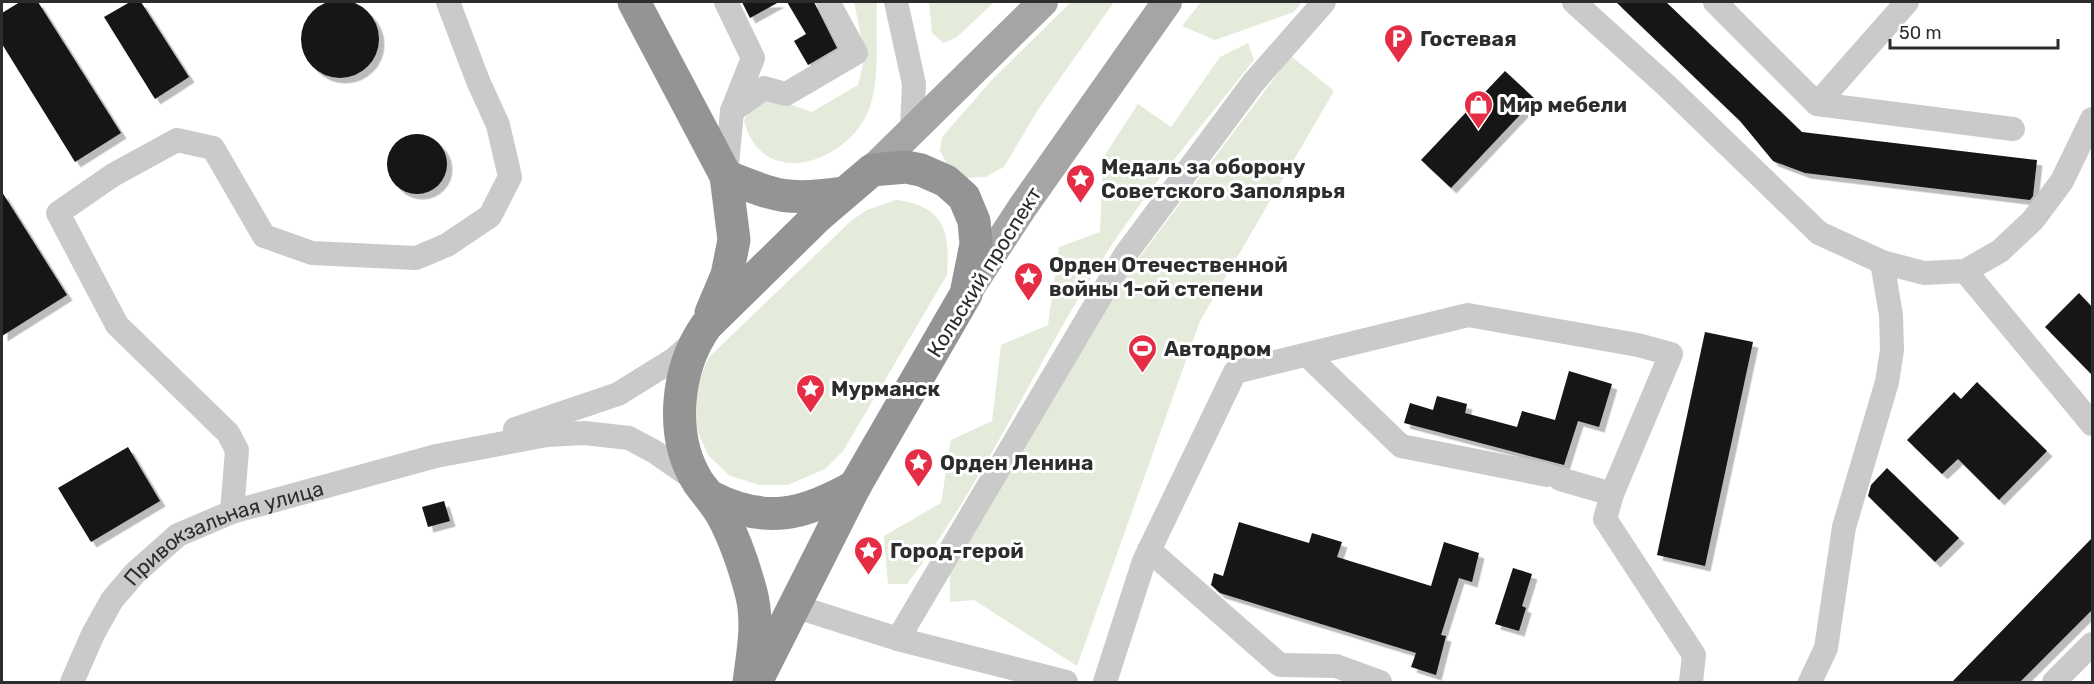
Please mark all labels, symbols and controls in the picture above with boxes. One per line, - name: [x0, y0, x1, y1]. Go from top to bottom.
- scale bar: [1890, 12, 2058, 50]
- parking icon: Гостевая: [1383, 22, 1415, 64]
- text: 50 m: [1899, 22, 1942, 44]
- place label: Гостевая: [1420, 26, 1517, 51]
- shop icon: Мир мебели: [1462, 88, 1494, 130]
- place label: Мир мебели: [1499, 92, 1627, 117]
- place label: Медаль за оборону Советского Заполярья: [1101, 154, 1345, 203]
- place icon: Медаль за оборону Советского Заполярья: [1064, 162, 1096, 204]
- street label: Кольский проспект: [922, 182, 1047, 362]
- place label: Орден Отечественной войны 1-ой степени: [1049, 252, 1288, 301]
- place icon: Орден Отечественной войны 1-ой степени: [1012, 260, 1044, 302]
- sports icon: Автодром: [1127, 332, 1159, 374]
- place label: Автодром: [1164, 336, 1271, 361]
- place icon: Мурманск: [794, 372, 826, 414]
- place label: Мурманск: [831, 376, 940, 401]
- place icon: Орден Ленина: [903, 446, 935, 488]
- place label: Орден Ленина: [940, 450, 1093, 475]
- street label: Привокзальная улица: [118, 475, 326, 590]
- place icon: Город-герой: [853, 534, 885, 576]
- place label: Город-герой: [890, 538, 1024, 563]

